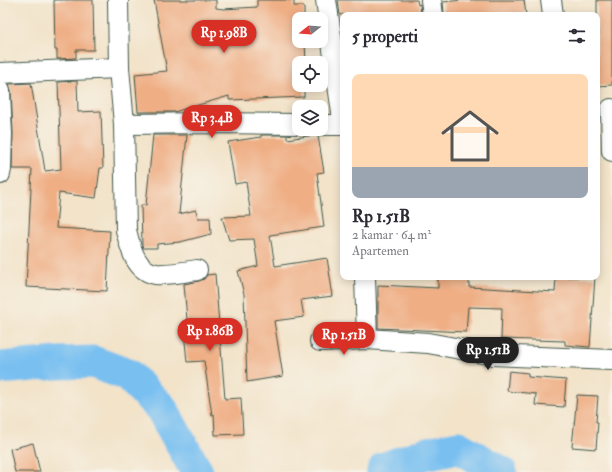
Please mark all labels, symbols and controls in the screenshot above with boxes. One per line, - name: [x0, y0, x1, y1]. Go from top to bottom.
- north arrow: [292, 12, 328, 48]
- map controls: [292, 12, 328, 136]
- pin: Rp 1.98B: [183, 20, 265, 54]
- text: Rp 1.98B: [200, 25, 248, 41]
- icon: filters: [566, 25, 588, 47]
- text: 5 properti: [352, 26, 418, 47]
- button: locate: [292, 56, 328, 92]
- button: layers: [292, 100, 328, 136]
- icon: home: [434, 100, 506, 172]
- pin: Rp 3.4B: [175, 105, 249, 139]
- text: Rp 3.4B: [191, 110, 233, 126]
- text: Rp 1.51B: [352, 206, 410, 227]
- text: 2 kamar · 64 m²: [352, 227, 431, 243]
- text: Apartemen: [352, 243, 409, 259]
- pin: Rp 1.86B: [169, 318, 251, 352]
- pin: Rp 1.51B: [303, 322, 385, 356]
- text: Rp 1.86B: [187, 323, 233, 339]
- text: Rp 1.51B: [322, 327, 366, 343]
- pin: Rp 1.51B: [447, 337, 529, 371]
- text: Rp 1.51B: [466, 342, 510, 358]

